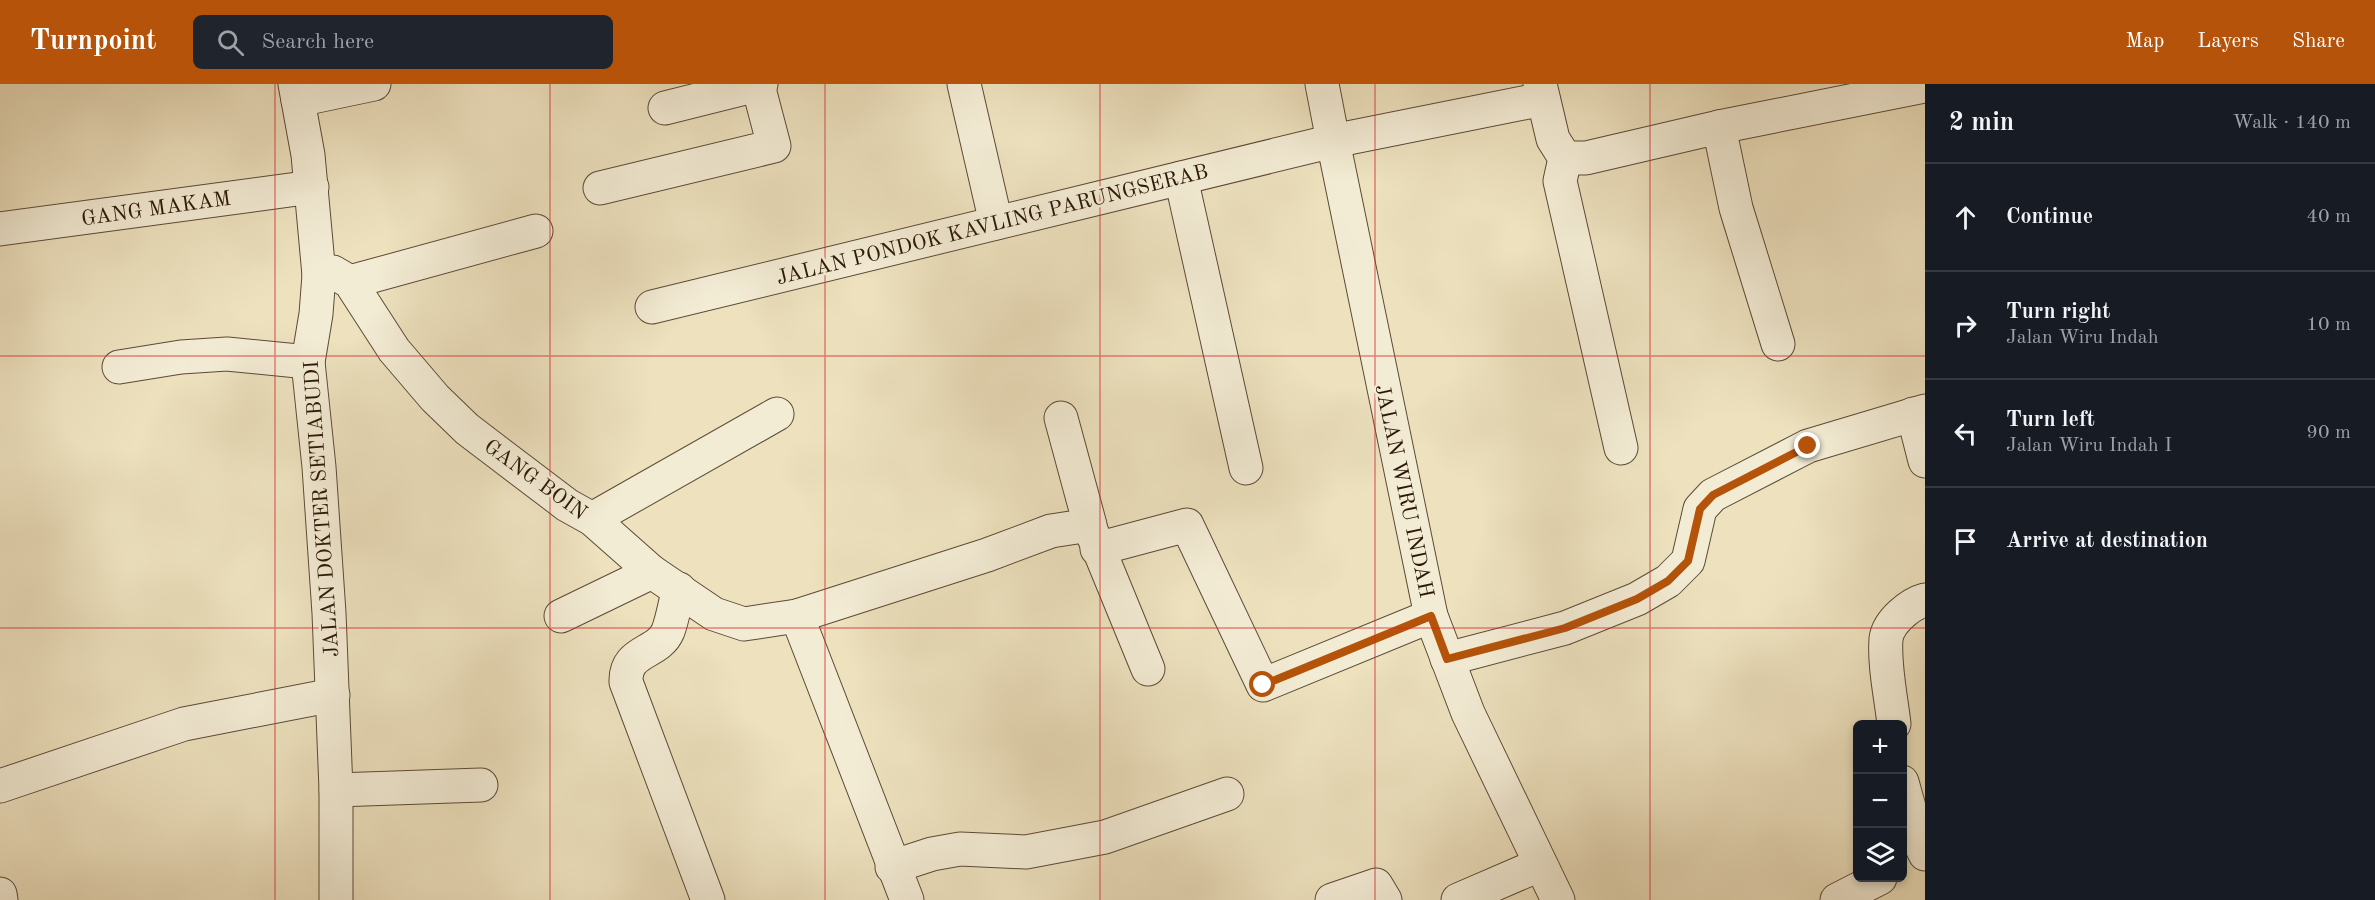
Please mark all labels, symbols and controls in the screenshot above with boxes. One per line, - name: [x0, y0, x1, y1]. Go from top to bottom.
- search box: [193, 15, 613, 69]
- icon: search: [214, 26, 247, 59]
- text: Turnpoint: [30, 28, 157, 56]
- text: Search here: [262, 31, 374, 53]
- text: Map: [2125, 31, 2164, 52]
- text: Layers: [2197, 31, 2259, 52]
- text: Share: [2292, 31, 2345, 52]
- text: 2 min: [1949, 110, 2014, 136]
- text: Walk · 140 m: [2232, 113, 2351, 133]
- street label: JALAN PONDOK KAVLING PARUNGSERAB: [774, 162, 1210, 289]
- street label: GANG MAKAM: [80, 189, 232, 230]
- icon: ahead: [1949, 201, 1982, 234]
- text: Continue: [2006, 206, 2093, 228]
- text: 40 m: [2306, 207, 2351, 227]
- text: Turn right: [2006, 301, 2110, 323]
- icon: right: [1949, 309, 1982, 342]
- text: 10 m: [2306, 315, 2351, 335]
- text: Jalan Wiru Indah: [2006, 328, 2159, 348]
- street label: JALAN DOKTER SETIABUDI: [302, 360, 343, 658]
- street label: JALAN WIRU INDAH: [1371, 383, 1436, 600]
- text: Turn left: [2006, 409, 2095, 431]
- icon: left: [1949, 417, 1982, 450]
- text: 90 m: [2306, 423, 2351, 443]
- route end: [1794, 432, 1820, 458]
- street label: GANG BOIN: [480, 436, 590, 524]
- text: Jalan Wiru Indah I: [2006, 436, 2172, 456]
- icon: arrive: [1949, 525, 1982, 558]
- text: Arrive at destination: [2006, 530, 2208, 552]
- route start: [1249, 671, 1275, 697]
- map controls: [1853, 720, 1907, 882]
- button: +: [1853, 720, 1907, 774]
- button: −: [1853, 774, 1907, 828]
- button: layers: [1853, 828, 1907, 882]

